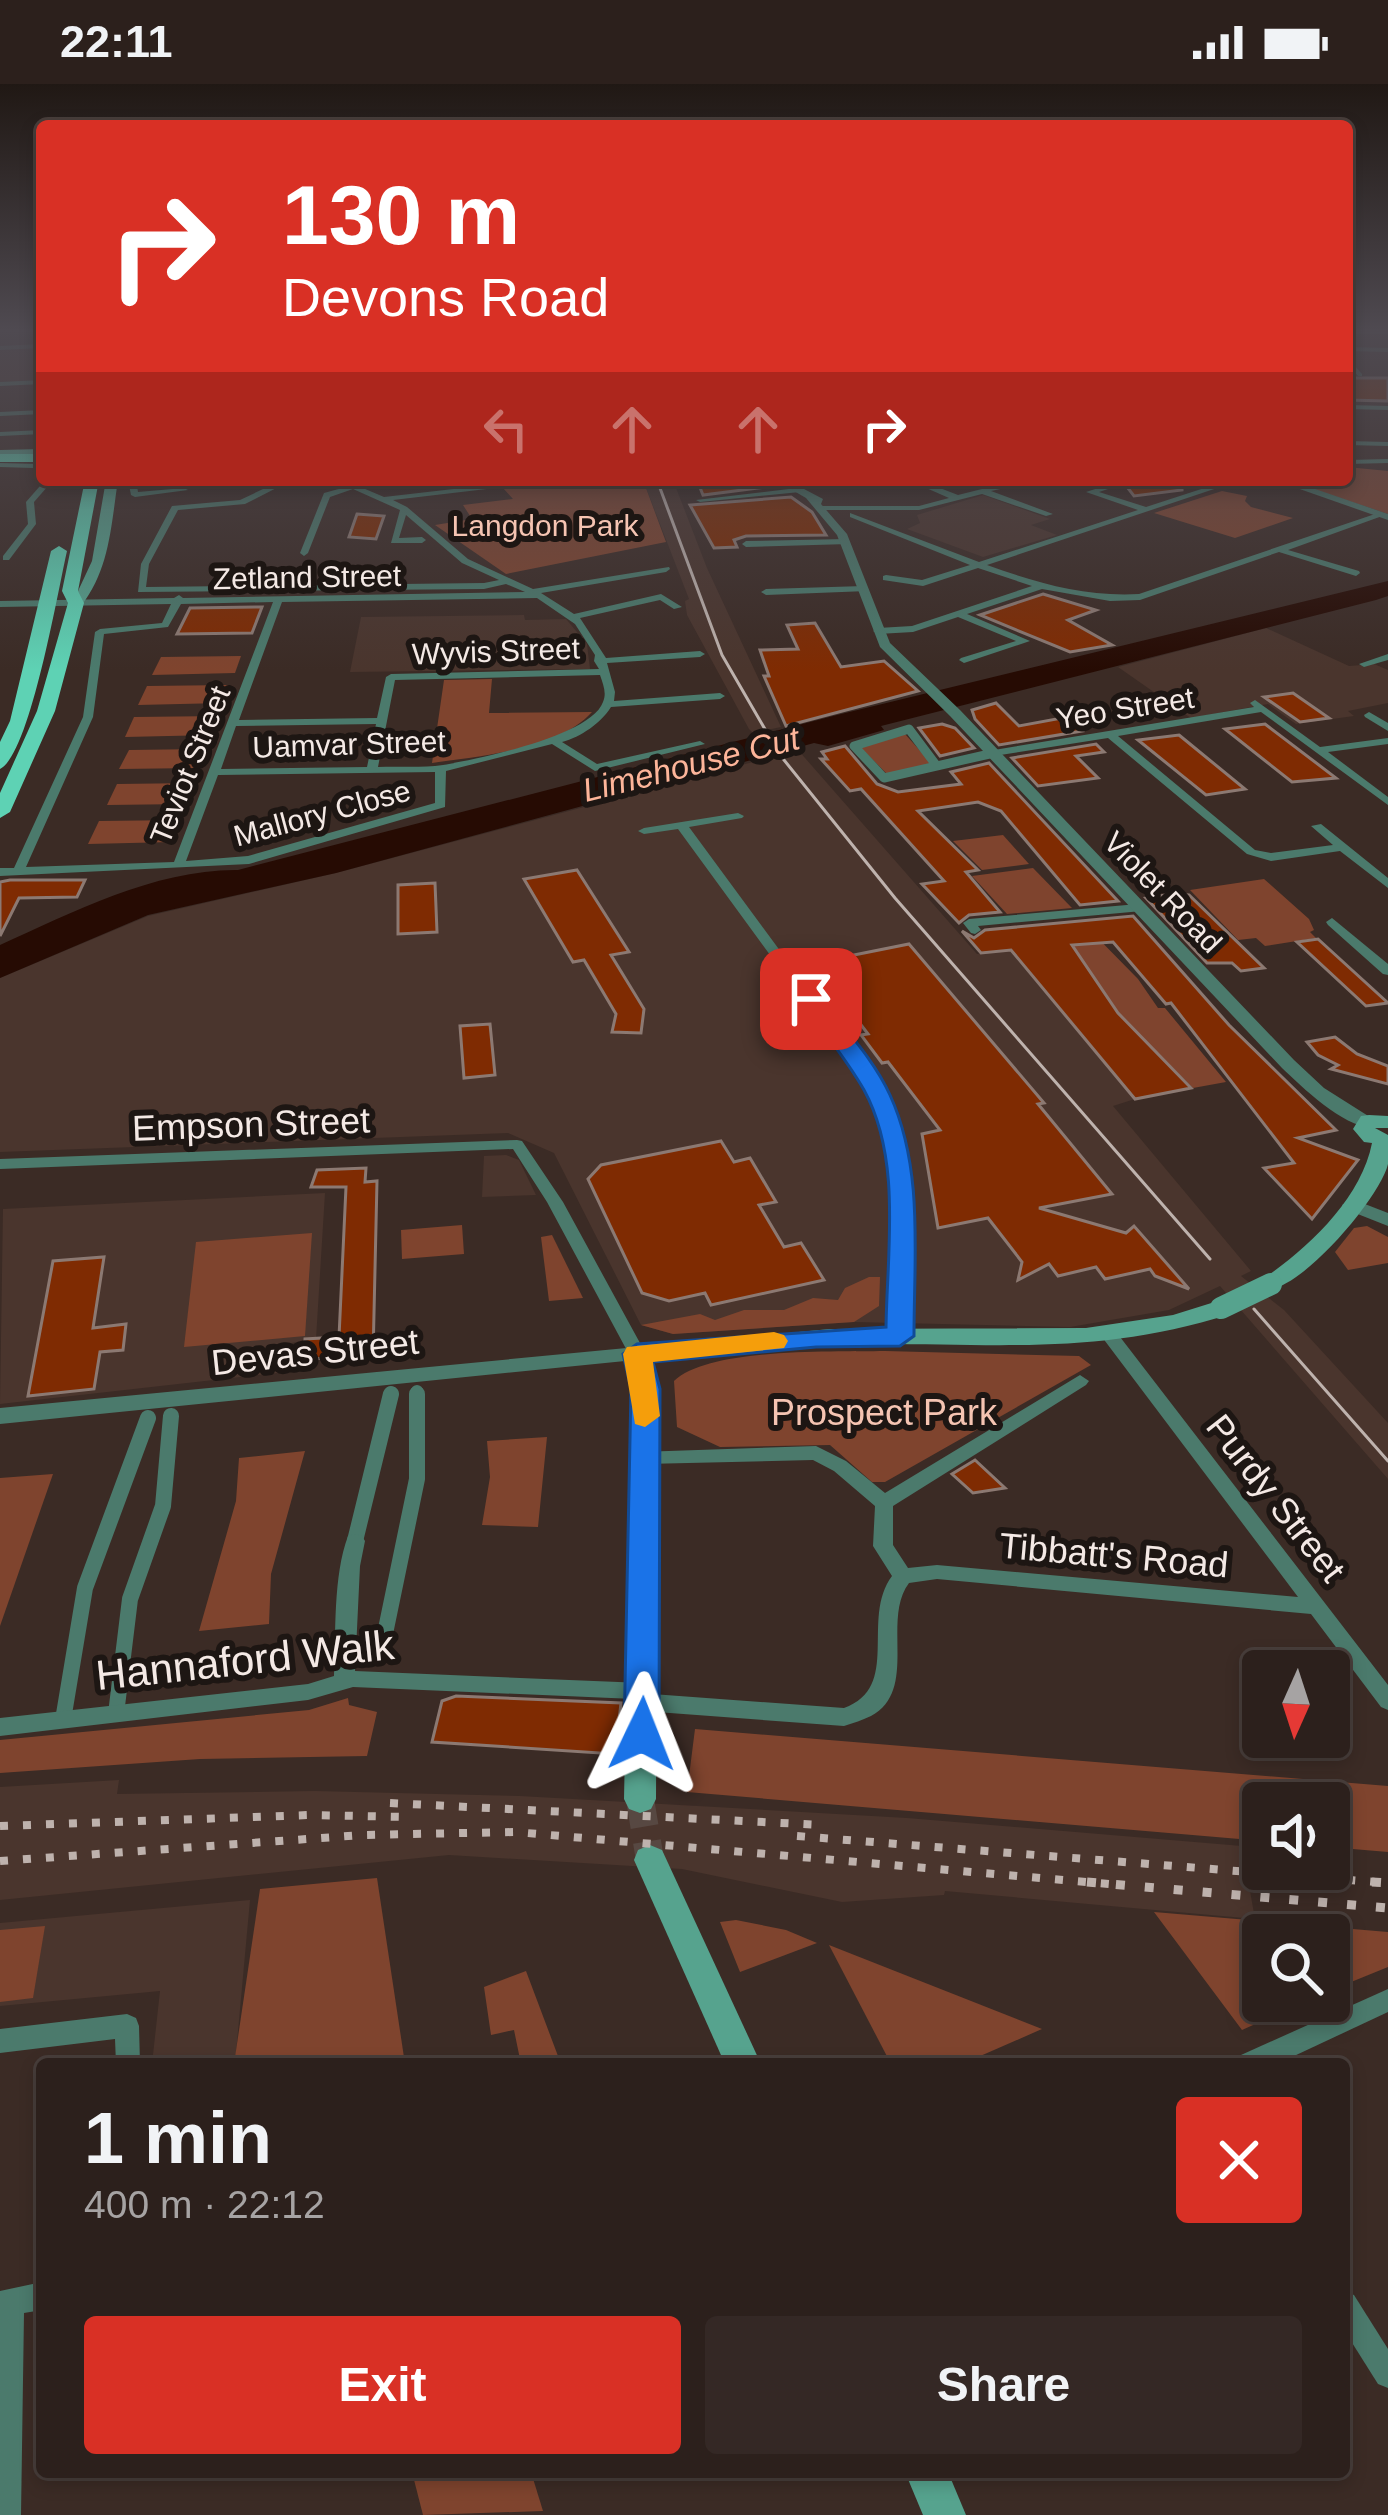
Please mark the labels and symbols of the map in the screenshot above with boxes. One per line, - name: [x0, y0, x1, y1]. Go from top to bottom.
- park label: Langdon Park: [452, 509, 639, 542]
- street label: Zetland Street: [213, 559, 402, 595]
- street label: Wyvis Street: [411, 632, 581, 670]
- street label: Teviot Street: [143, 681, 237, 848]
- street label: Yeo Street: [1054, 681, 1197, 735]
- water label: Limehouse Cut: [579, 719, 805, 809]
- street label: Uamvar Street: [252, 724, 447, 764]
- street label: Mallory Close: [230, 774, 414, 852]
- street label: Violet Road: [1097, 825, 1229, 959]
- pin: [760, 948, 862, 1050]
- street label: Empson Street: [131, 1099, 371, 1149]
- street label: Devas Street: [209, 1321, 421, 1383]
- park label: Prospect Park: [771, 1392, 998, 1433]
- street label: Purdy Street: [1198, 1407, 1354, 1589]
- street label: Tibbatt's Road: [998, 1525, 1230, 1585]
- street label: Hannaford Walk: [94, 1621, 397, 1699]
- north arrow: [1242, 1650, 1350, 1758]
- position arrow: [579, 1671, 705, 1797]

